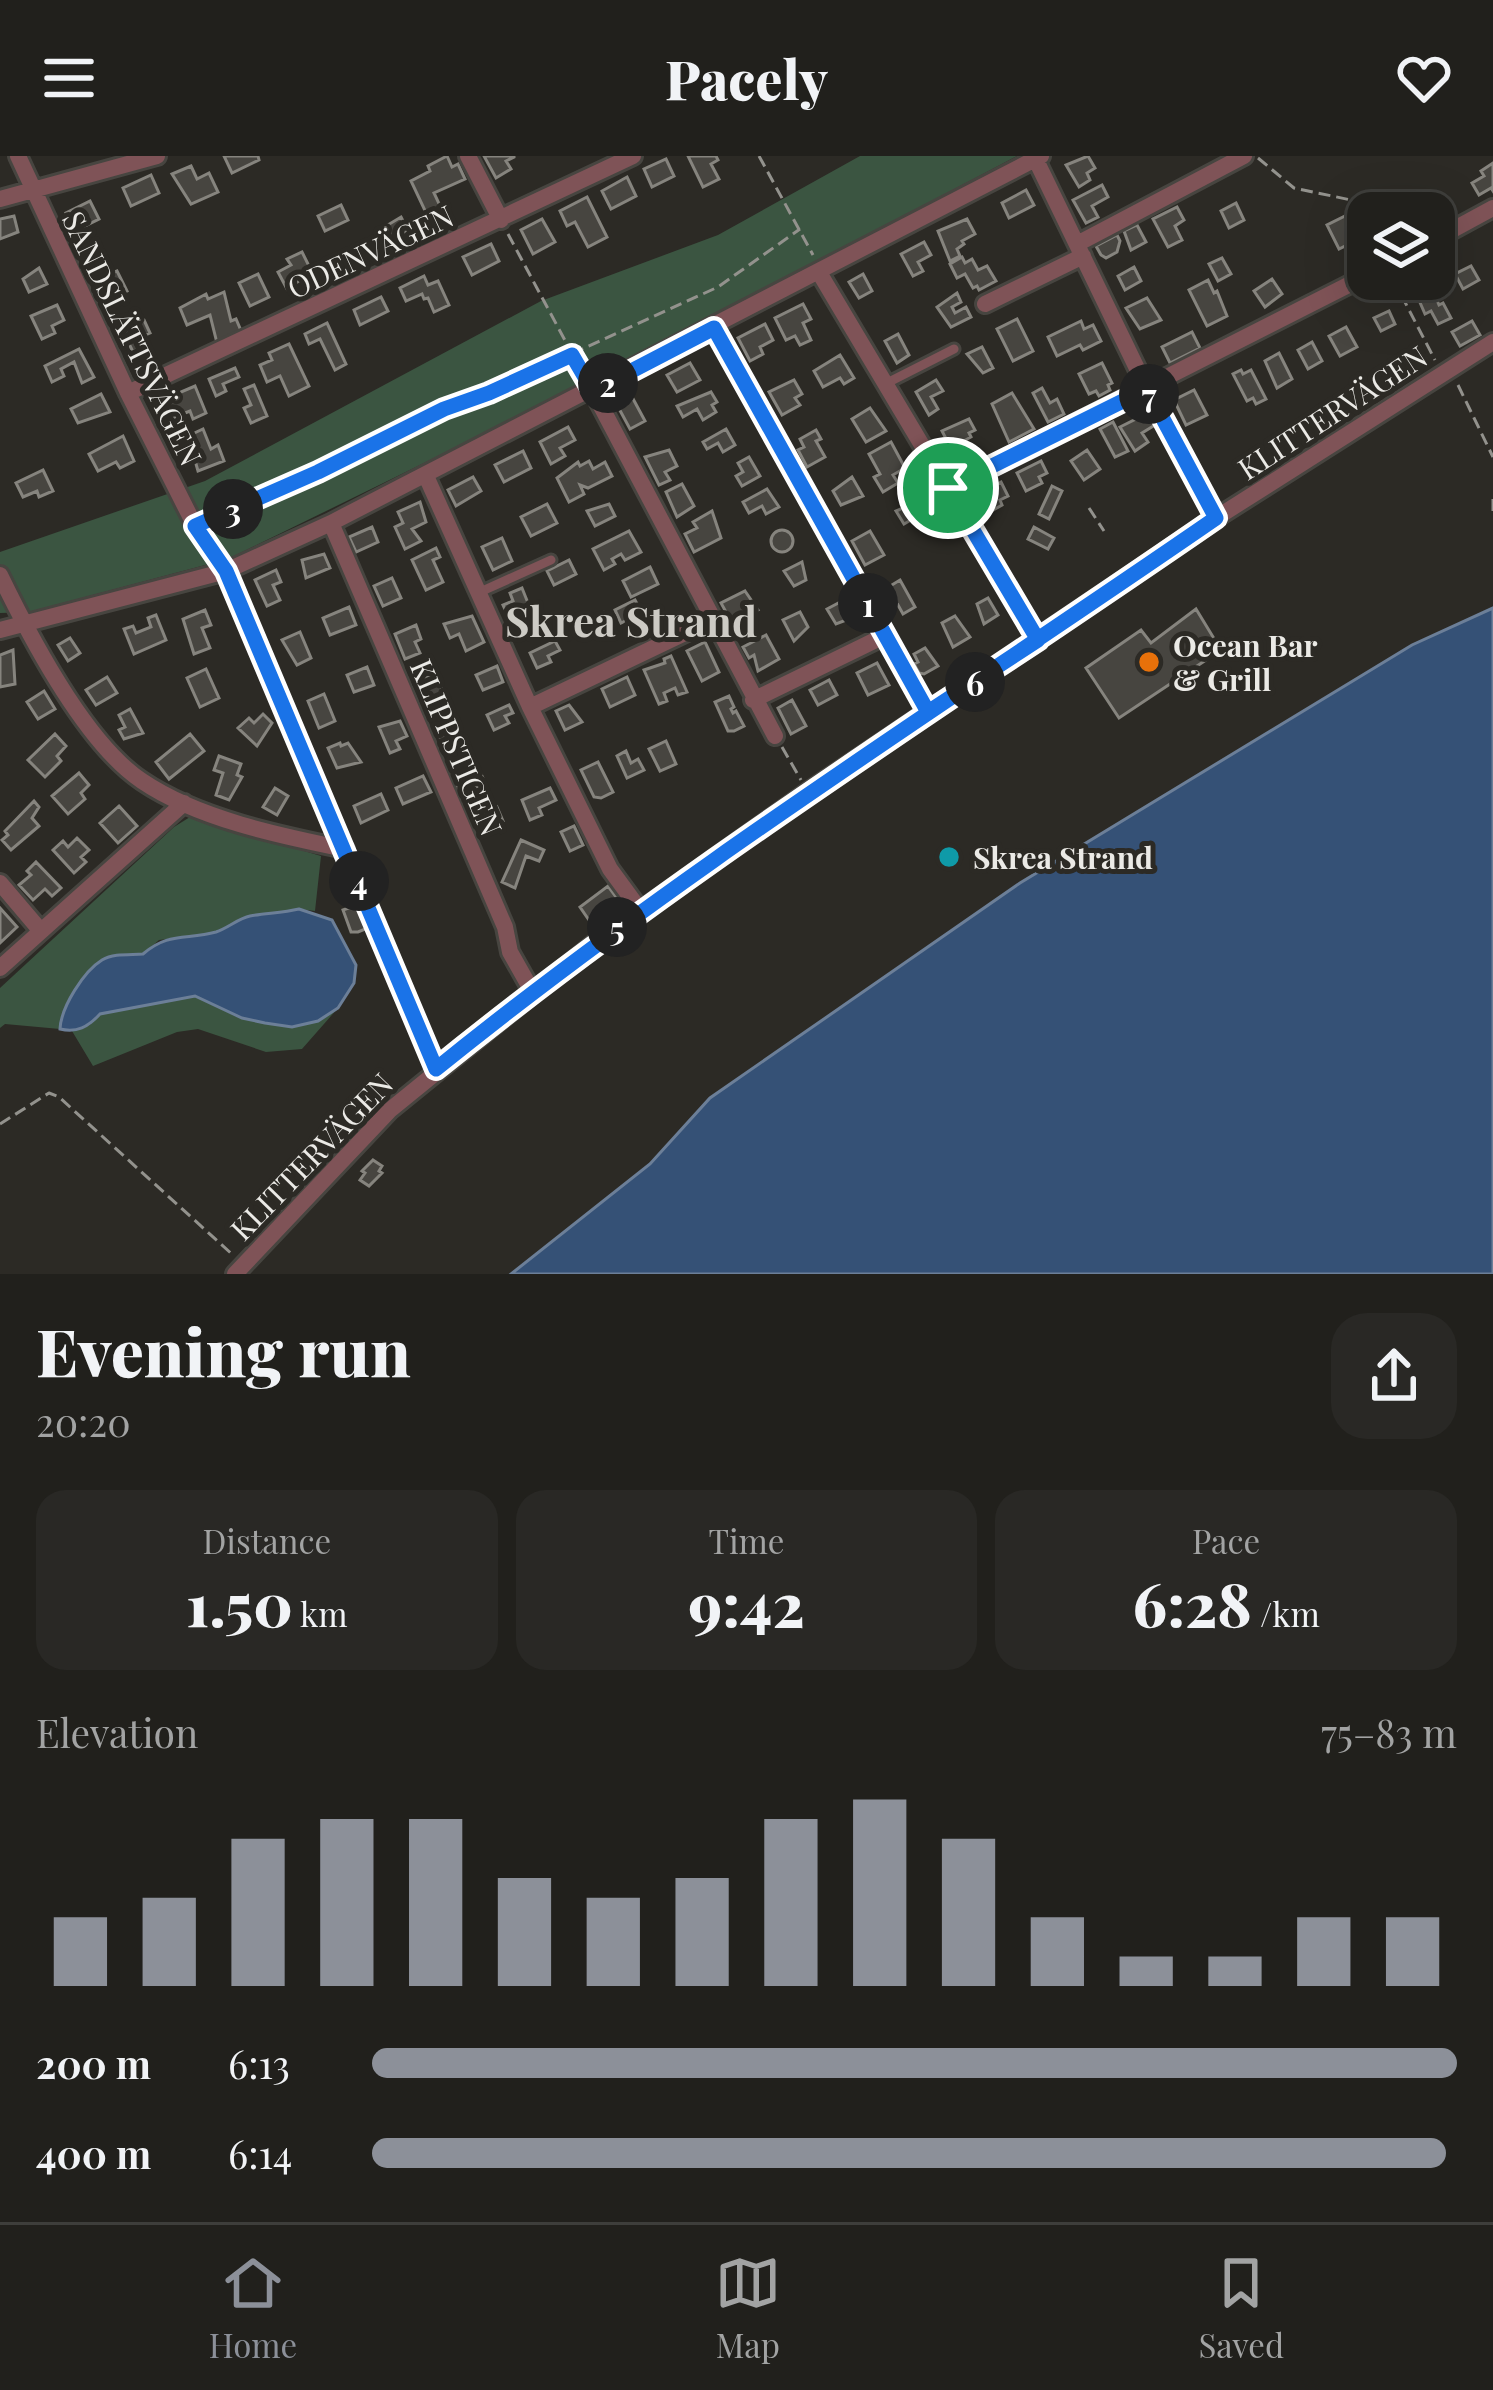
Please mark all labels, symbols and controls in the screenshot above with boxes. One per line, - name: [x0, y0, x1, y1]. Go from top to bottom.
- text: Pacely: [665, 42, 828, 114]
- icon: menu: [36, 45, 102, 111]
- icon: heart: [1391, 45, 1457, 111]
- map controls: [1347, 192, 1455, 300]
- button: layers: [1347, 192, 1455, 300]
- street label: ODENVÄGEN: [280, 195, 460, 307]
- street label: SANDSLÄTTSVÄGEN: [54, 204, 212, 472]
- street label: KLITTERVÄGEN: [1230, 336, 1434, 488]
- pin: 2: [578, 353, 638, 413]
- text: 2: [599, 361, 617, 405]
- pin: 7: [1119, 364, 1179, 424]
- text: 7: [1141, 372, 1157, 416]
- pin: [897, 437, 999, 539]
- icon: arrive: [915, 455, 981, 521]
- pin: 3: [203, 479, 263, 539]
- text: 3: [225, 487, 241, 531]
- pin: 1: [838, 573, 898, 633]
- text: 1: [862, 581, 874, 625]
- district label: Skrea Strand: [505, 592, 757, 648]
- place label: Ocean Bar & Grill: [1173, 625, 1317, 699]
- marker: Ocean Bar & Grill: [1136, 649, 1162, 675]
- pin: 6: [945, 652, 1005, 712]
- street label: KLIPPSTIGEN: [402, 653, 512, 841]
- text: 6: [966, 660, 984, 704]
- place label: Skrea Strand: [973, 837, 1153, 877]
- marker: Skrea Strand: [936, 844, 962, 870]
- pin: 4: [329, 851, 389, 911]
- text: 4: [350, 859, 368, 903]
- pin: 5: [587, 897, 647, 957]
- text: 5: [609, 905, 625, 949]
- street label: KLITTERVÄGEN: [221, 1064, 401, 1248]
- text: Evening run: [36, 1306, 411, 1394]
- button: share: [1331, 1313, 1457, 1439]
- text: 20:20: [36, 1395, 131, 1447]
- text: Distance: [202, 1518, 331, 1562]
- text: Time: [708, 1518, 785, 1562]
- text: Pace: [1192, 1518, 1260, 1562]
- text: 1.50: [186, 1562, 293, 1642]
- text: 9:42: [688, 1562, 805, 1642]
- text: 6:28: [1133, 1562, 1252, 1642]
- text: km: [293, 1591, 348, 1635]
- text: /km: [1252, 1591, 1320, 1635]
- text: Elevation: [36, 1706, 198, 1758]
- text: 75–83 m: [1321, 1706, 1457, 1758]
- text: 200 m: [36, 2037, 151, 2089]
- text: 6:13: [228, 2037, 290, 2089]
- text: 400 m: [36, 2127, 151, 2179]
- text: 6:14: [228, 2127, 292, 2179]
- tab: Home: [209, 2250, 297, 2366]
- tab: Map: [715, 2250, 781, 2366]
- tab: Saved: [1198, 2250, 1284, 2366]

